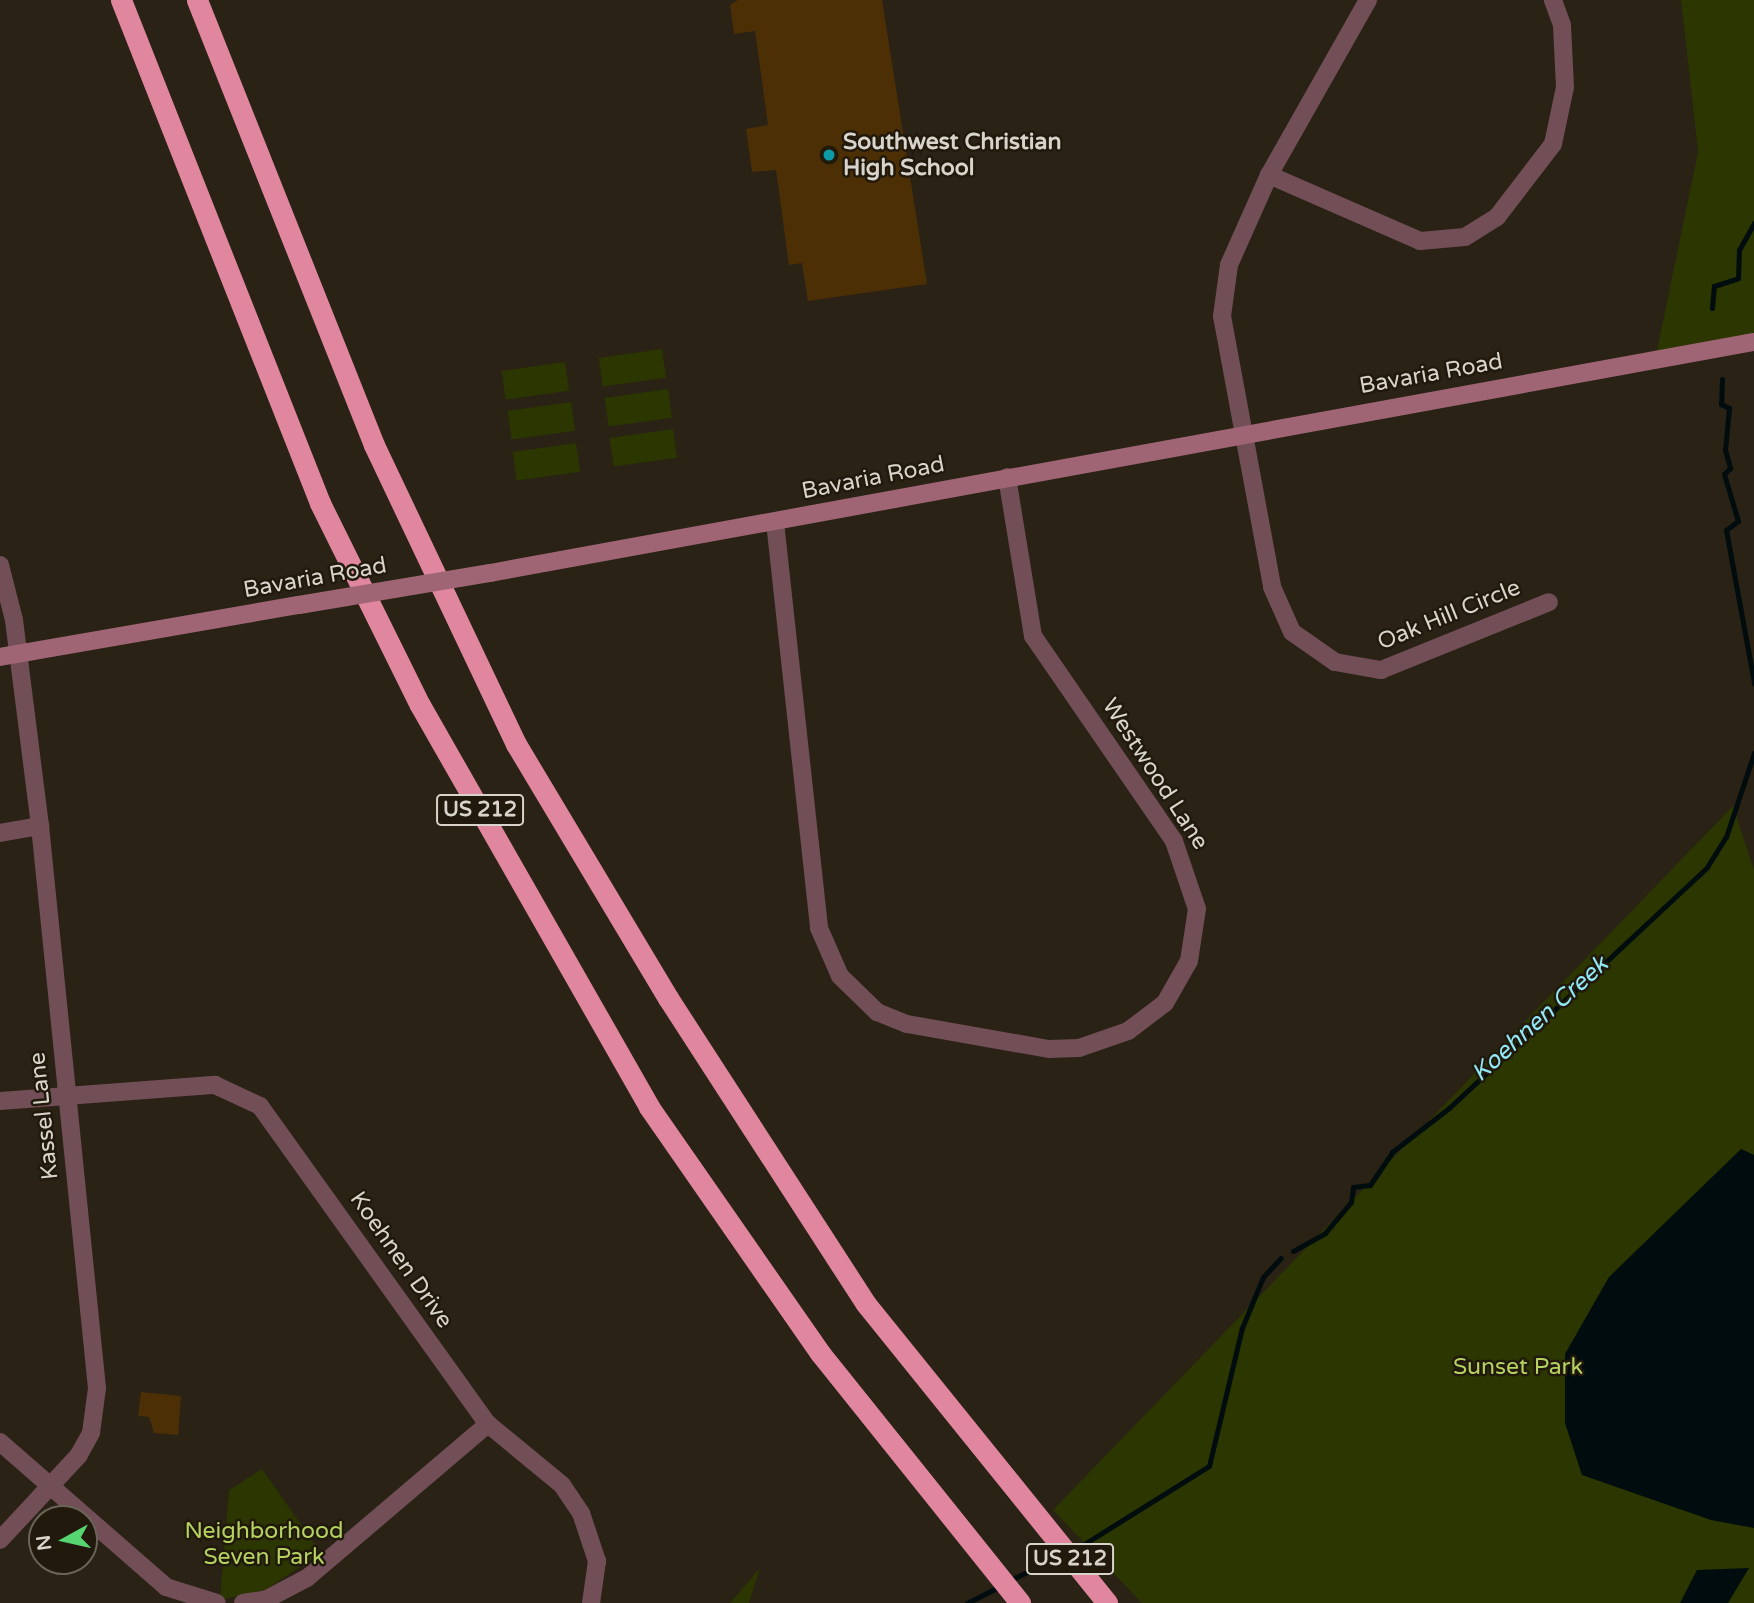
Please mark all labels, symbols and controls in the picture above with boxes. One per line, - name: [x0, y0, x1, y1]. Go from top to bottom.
- place label: Southwest Christian High School: [843, 128, 1061, 182]
- marker: Southwest Christian High School: [821, 147, 837, 163]
- street label: Bavaria Road: [1357, 348, 1505, 400]
- street label: Bavaria Road: [799, 451, 947, 505]
- street label: Bavaria Road: [241, 552, 389, 604]
- street label: Oak Hill Circle: [1374, 574, 1524, 656]
- street label: Westwood Lane: [1096, 693, 1214, 855]
- road number: US 212: [434, 792, 526, 828]
- water label: Koehnen Creek: [1466, 950, 1614, 1088]
- street label: Kassel Lane: [24, 1051, 64, 1181]
- street label: Koehnen Drive: [344, 1187, 458, 1333]
- park label: Sunset Park: [1453, 1353, 1583, 1381]
- north arrow: [28, 1505, 98, 1575]
- park label: Neighborhood Seven Park: [184, 1517, 344, 1571]
- text: N: [32, 1534, 56, 1552]
- road number: US 212: [1024, 1542, 1116, 1576]

